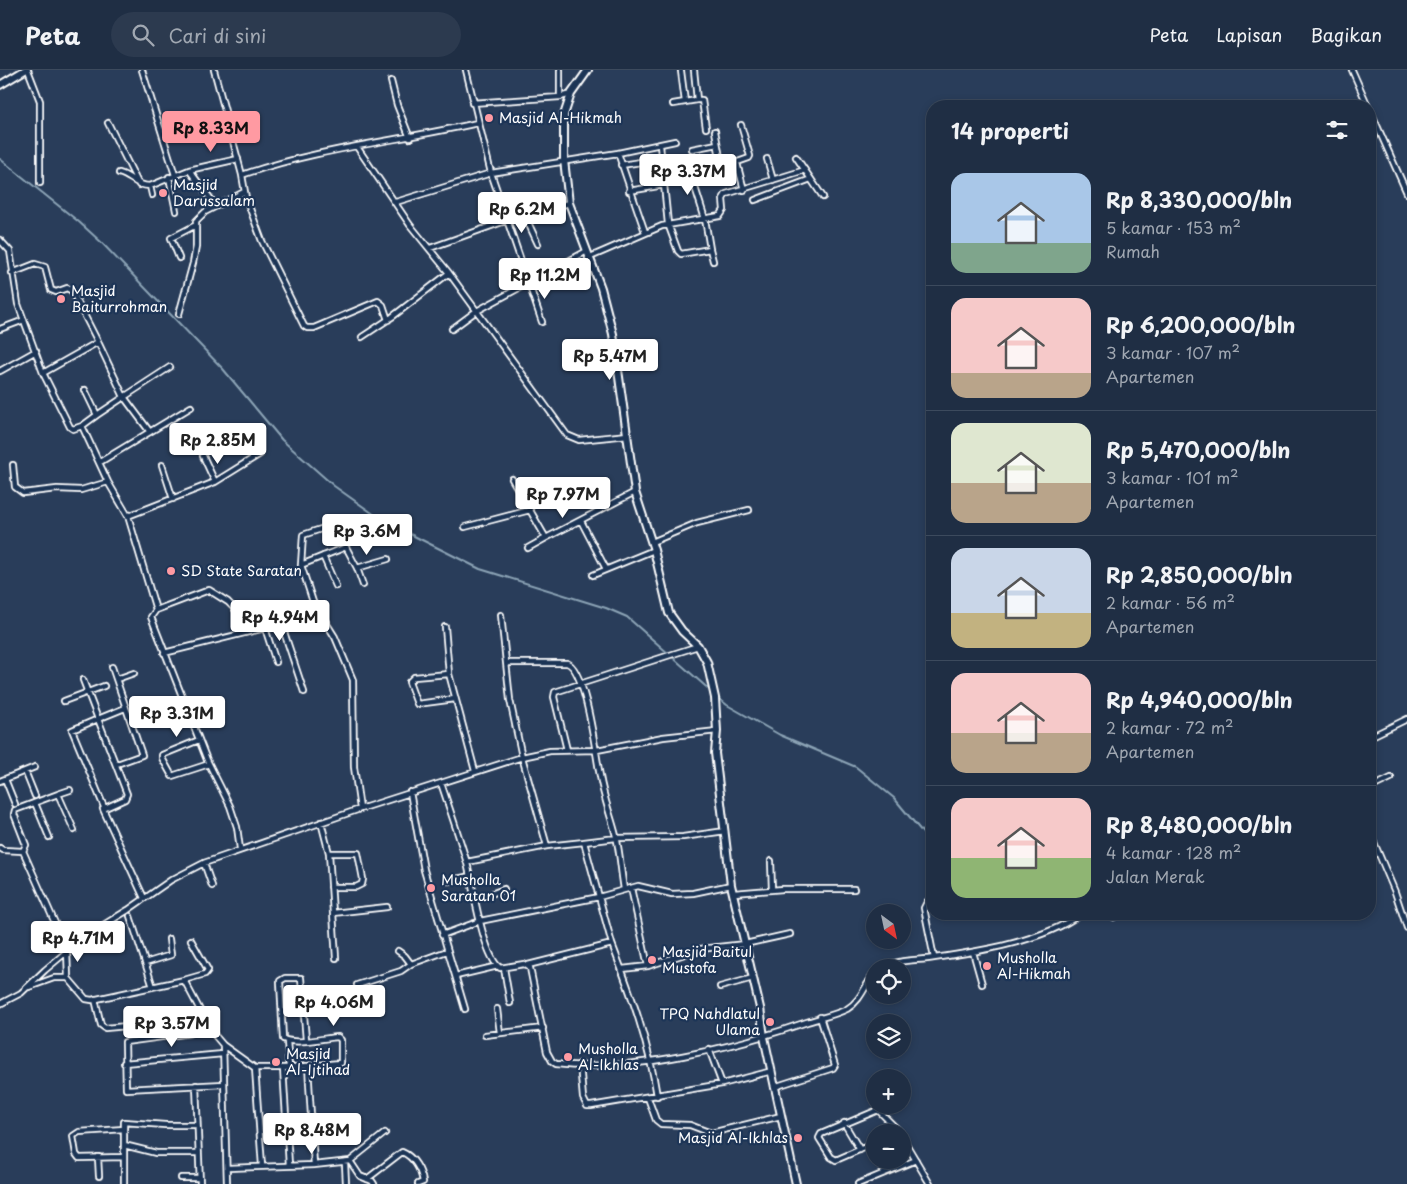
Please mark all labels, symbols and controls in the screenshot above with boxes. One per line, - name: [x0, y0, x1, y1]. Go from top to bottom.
- search box: [111, 12, 461, 57]
- text: Peta: [25, 17, 81, 53]
- icon: search: [129, 21, 157, 49]
- text: Cari di sini: [169, 21, 266, 49]
- text: Peta: [1150, 21, 1188, 48]
- text: Lapisan: [1216, 21, 1282, 48]
- text: Bagikan: [1310, 21, 1382, 48]
- place label: Masjid Al-Hikmah: [499, 107, 622, 128]
- pin: Rp 8.33M: [159, 111, 263, 153]
- marker: Masjid Al-Hikmah: [483, 112, 495, 124]
- text: 14 properti: [951, 114, 1069, 146]
- text: Rp 8.33M: [173, 115, 249, 139]
- icon: filters: [1323, 116, 1351, 144]
- pin: Rp 3.37M: [636, 154, 740, 196]
- text: Rp 3.37M: [650, 158, 726, 182]
- place label: Masjid Darussalam: [173, 174, 255, 211]
- text: Rp 8,330,000/bln: [1106, 183, 1292, 215]
- marker: Masjid Darussalam: [157, 187, 169, 199]
- pin: Rp 6.2M: [476, 191, 568, 234]
- icon: home: [991, 193, 1051, 253]
- text: Rp 6.2M: [489, 196, 555, 220]
- text: 5 kamar · 153 m²: [1106, 215, 1241, 239]
- text: Rumah: [1106, 239, 1160, 263]
- pin: Rp 11.2M: [493, 258, 597, 300]
- text: Rp 11.2M: [510, 262, 580, 286]
- place label: Masjid Baiturrohman: [71, 280, 167, 317]
- marker: Masjid Baiturrohman: [55, 293, 67, 305]
- text: Rp 6,200,000/bln: [1106, 308, 1295, 340]
- icon: home: [991, 318, 1051, 378]
- pin: Rp 5.47M: [558, 338, 662, 381]
- text: 3 kamar · 107 m²: [1106, 340, 1240, 364]
- text: Rp 5.47M: [573, 343, 647, 367]
- text: Apartemen: [1106, 364, 1195, 388]
- pin: Rp 2.85M: [166, 422, 270, 465]
- text: Rp 2.85M: [180, 427, 256, 451]
- text: Rp 5,470,000/bln: [1106, 433, 1290, 465]
- icon: home: [991, 443, 1051, 503]
- text: 3 kamar · 101 m²: [1106, 465, 1239, 489]
- pin: Rp 7.97M: [511, 476, 615, 519]
- text: Rp 7.97M: [526, 481, 600, 505]
- text: Apartemen: [1106, 489, 1195, 513]
- pin: Rp 3.6M: [321, 514, 413, 556]
- text: Rp 3.6M: [333, 518, 401, 542]
- text: Rp 2,850,000/bln: [1106, 558, 1293, 590]
- place label: SD State Saratan: [181, 560, 302, 581]
- marker: SD State Saratan: [165, 565, 177, 577]
- icon: home: [991, 568, 1051, 628]
- text: 2 kamar · 56 m²: [1106, 590, 1235, 614]
- pin: Rp 4.94M: [228, 600, 332, 642]
- text: Rp 4.94M: [241, 604, 319, 628]
- text: Apartemen: [1106, 614, 1195, 638]
- text: Rp 4,940,000/bln: [1106, 683, 1293, 715]
- icon: home: [991, 693, 1051, 753]
- pin: Rp 3.31M: [125, 696, 229, 738]
- text: Rp 3.31M: [140, 700, 214, 724]
- text: 2 kamar · 72 m²: [1106, 715, 1233, 739]
- text: Apartemen: [1106, 739, 1195, 763]
- text: Rp 8,480,000/bln: [1106, 808, 1292, 840]
- icon: home: [991, 818, 1051, 878]
- text: 4 kamar · 128 m²: [1106, 840, 1241, 864]
- text: Jalan Merak: [1106, 864, 1205, 888]
- place label: Musholla Saratan 01: [441, 869, 516, 906]
- marker: Musholla Saratan 01: [425, 882, 437, 894]
- north arrow: [866, 904, 911, 949]
- map controls: [866, 904, 911, 1169]
- pin: Rp 4.71M: [26, 920, 130, 963]
- text: Rp 4.71M: [42, 925, 114, 949]
- place label: Masjid Baitul Mustofa: [662, 941, 752, 978]
- place label: Musholla Al-Hikmah: [997, 947, 1071, 984]
- marker: Masjid Baitul Mustofa: [646, 954, 658, 966]
- button: locate: [866, 959, 911, 1004]
- marker: Musholla Al-Hikmah: [981, 960, 993, 972]
- pin: Rp 4.06M: [282, 984, 386, 1027]
- text: Rp 4.06M: [294, 989, 374, 1013]
- place label: TPQ Nahdlatul Ulama: [659, 1003, 760, 1040]
- pin: Rp 3.57M: [120, 1006, 224, 1048]
- text: Rp 3.57M: [134, 1010, 210, 1034]
- button: layers: [866, 1014, 911, 1059]
- marker: TPQ Nahdlatul Ulama: [764, 1016, 776, 1028]
- place label: Musholla Al-Ikhlas: [578, 1038, 639, 1075]
- place label: Masjid Al-Ijtihad: [286, 1043, 350, 1080]
- marker: Musholla Al-Ikhlas: [562, 1051, 574, 1063]
- marker: Masjid Al-Ijtihad: [270, 1056, 282, 1068]
- button: +: [866, 1069, 911, 1114]
- pin: Rp 8.48M: [260, 1112, 364, 1155]
- text: Rp 8.48M: [274, 1117, 350, 1141]
- button: −: [866, 1124, 911, 1169]
- place label: Masjid Al-Ikhlas: [678, 1127, 788, 1148]
- marker: Masjid Al-Ikhlas: [792, 1132, 804, 1144]

